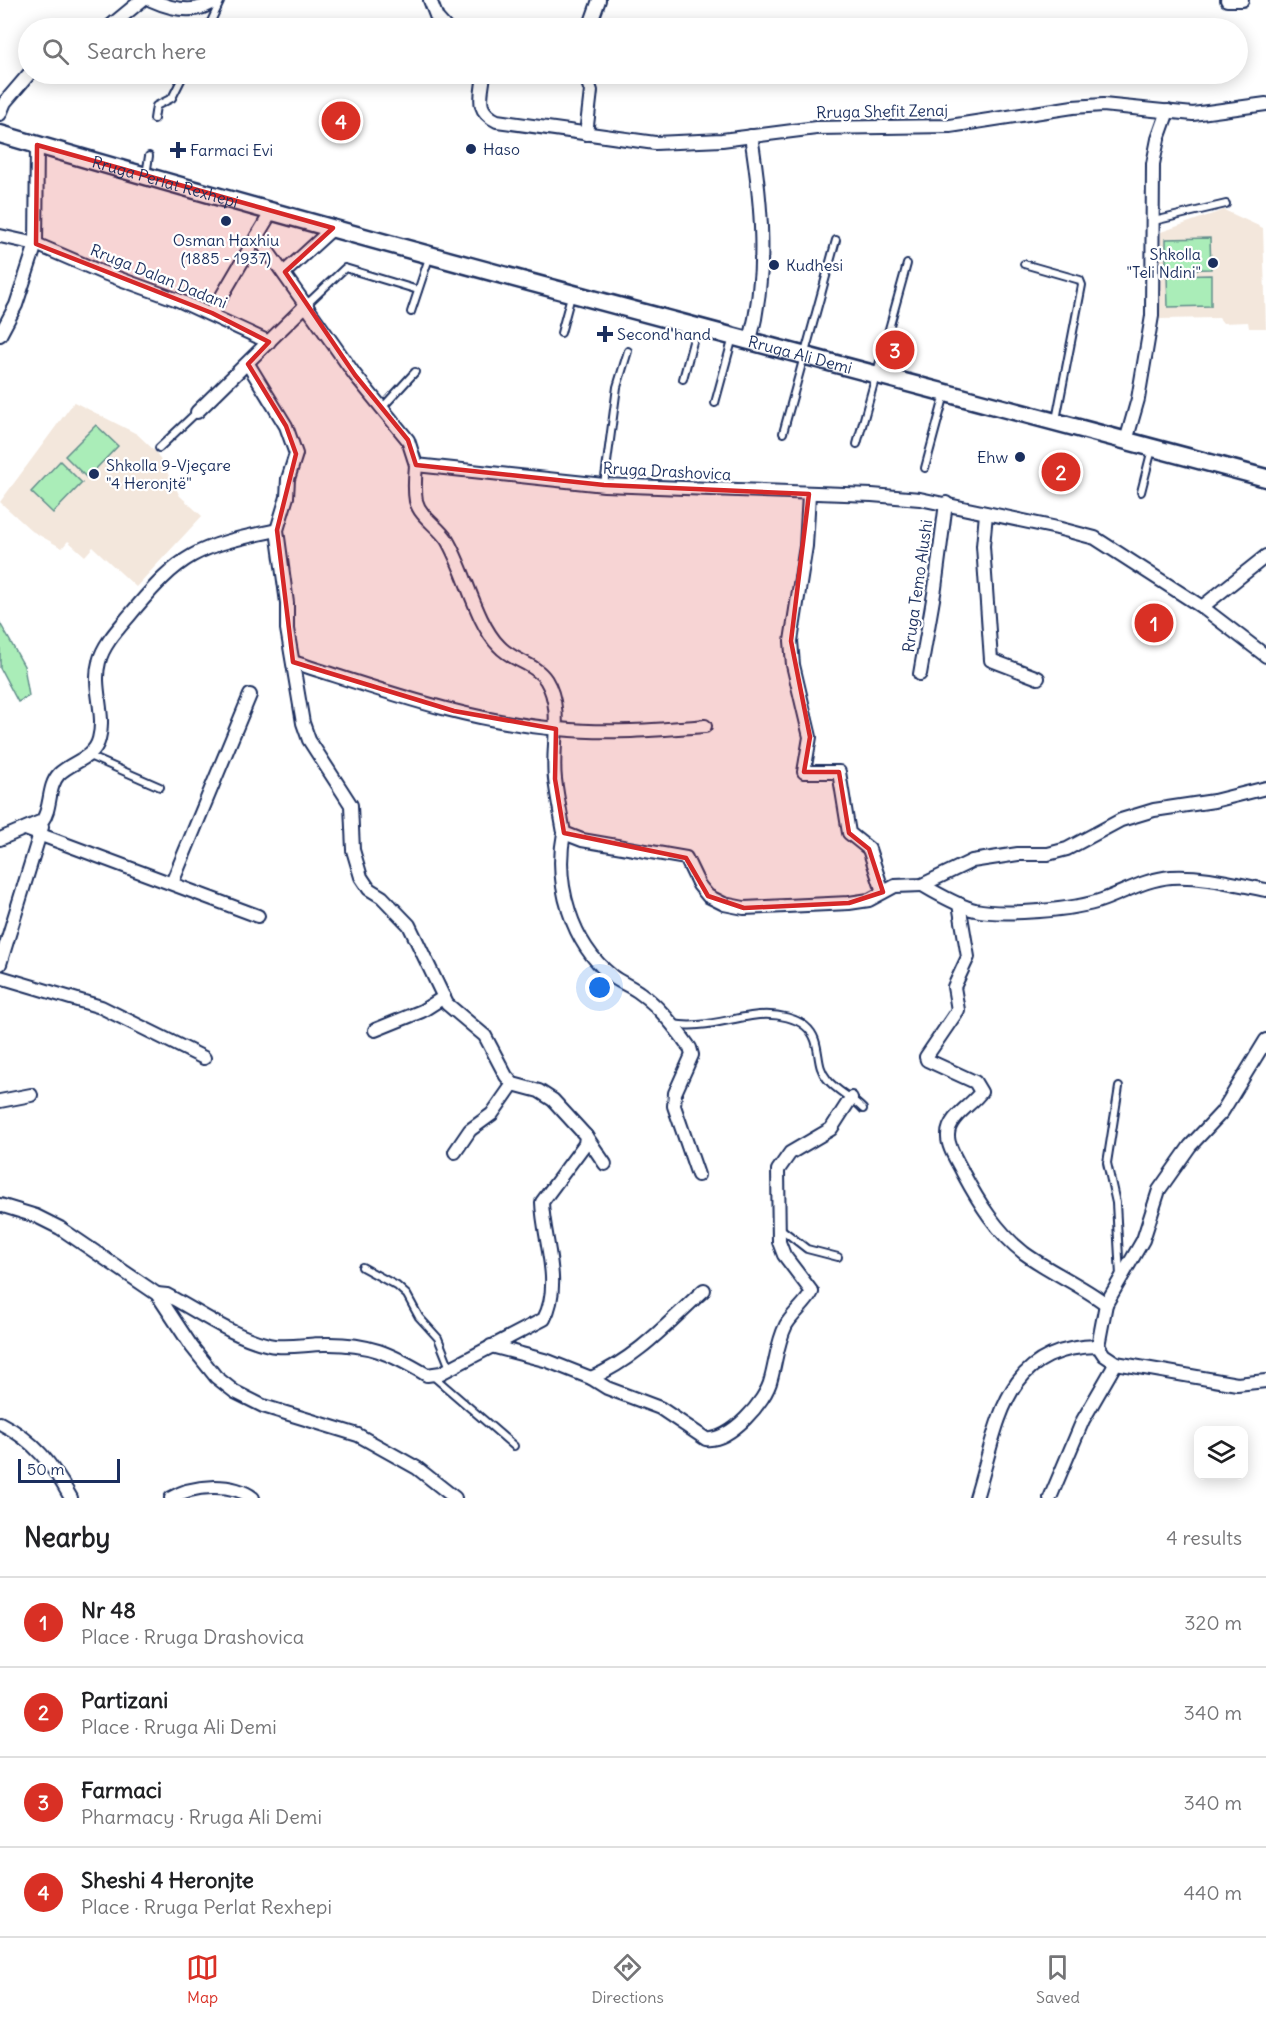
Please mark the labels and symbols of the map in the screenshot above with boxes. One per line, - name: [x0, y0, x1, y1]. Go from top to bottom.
- pin: 4: [322, 98, 360, 144]
- street label: Rruga Shefit Zenaj: [816, 100, 948, 122]
- place label: Haso: [483, 139, 520, 159]
- place label: Farmaci Evi: [190, 140, 273, 160]
- marker: Haso: [464, 142, 478, 156]
- marker: Farmaci Evi: [171, 143, 185, 157]
- street label: Rruga Perlat Rexhepi: [90, 151, 241, 212]
- marker: Osman Haxhiu (1885 - 1937): [219, 214, 233, 228]
- place label: Osman Haxhiu (1885 - 1937): [173, 230, 279, 268]
- street label: Rruga Dalan Dadani: [88, 239, 230, 313]
- place label: Shkolla "Teli Ndini": [1126, 244, 1201, 282]
- place label: Kudhesi: [786, 255, 843, 275]
- marker: Shkolla "Teli Ndini": [1206, 256, 1220, 270]
- marker: Kudhesi: [767, 258, 781, 272]
- place label: Second hand: [617, 324, 711, 344]
- marker: Second hand: [598, 327, 612, 341]
- pin: 3: [876, 328, 914, 372]
- street label: Rruga Ali Demi: [746, 331, 854, 378]
- place label: Ehw: [977, 447, 1008, 467]
- marker: Ehw: [1013, 450, 1027, 464]
- pin: 2: [1042, 450, 1080, 494]
- place label: Shkolla 9-Vjeçare "4 Heronjtë": [106, 455, 231, 493]
- street label: Rruga Drashovica: [602, 458, 732, 484]
- marker: Shkolla 9-Vjeçare "4 Heronjtë": [87, 467, 101, 481]
- street label: Rruga Temo Alushi: [898, 518, 936, 654]
- pin: 1: [1134, 600, 1174, 646]
- your location: [585, 973, 614, 1002]
- scale bar: [18, 1456, 120, 1484]

